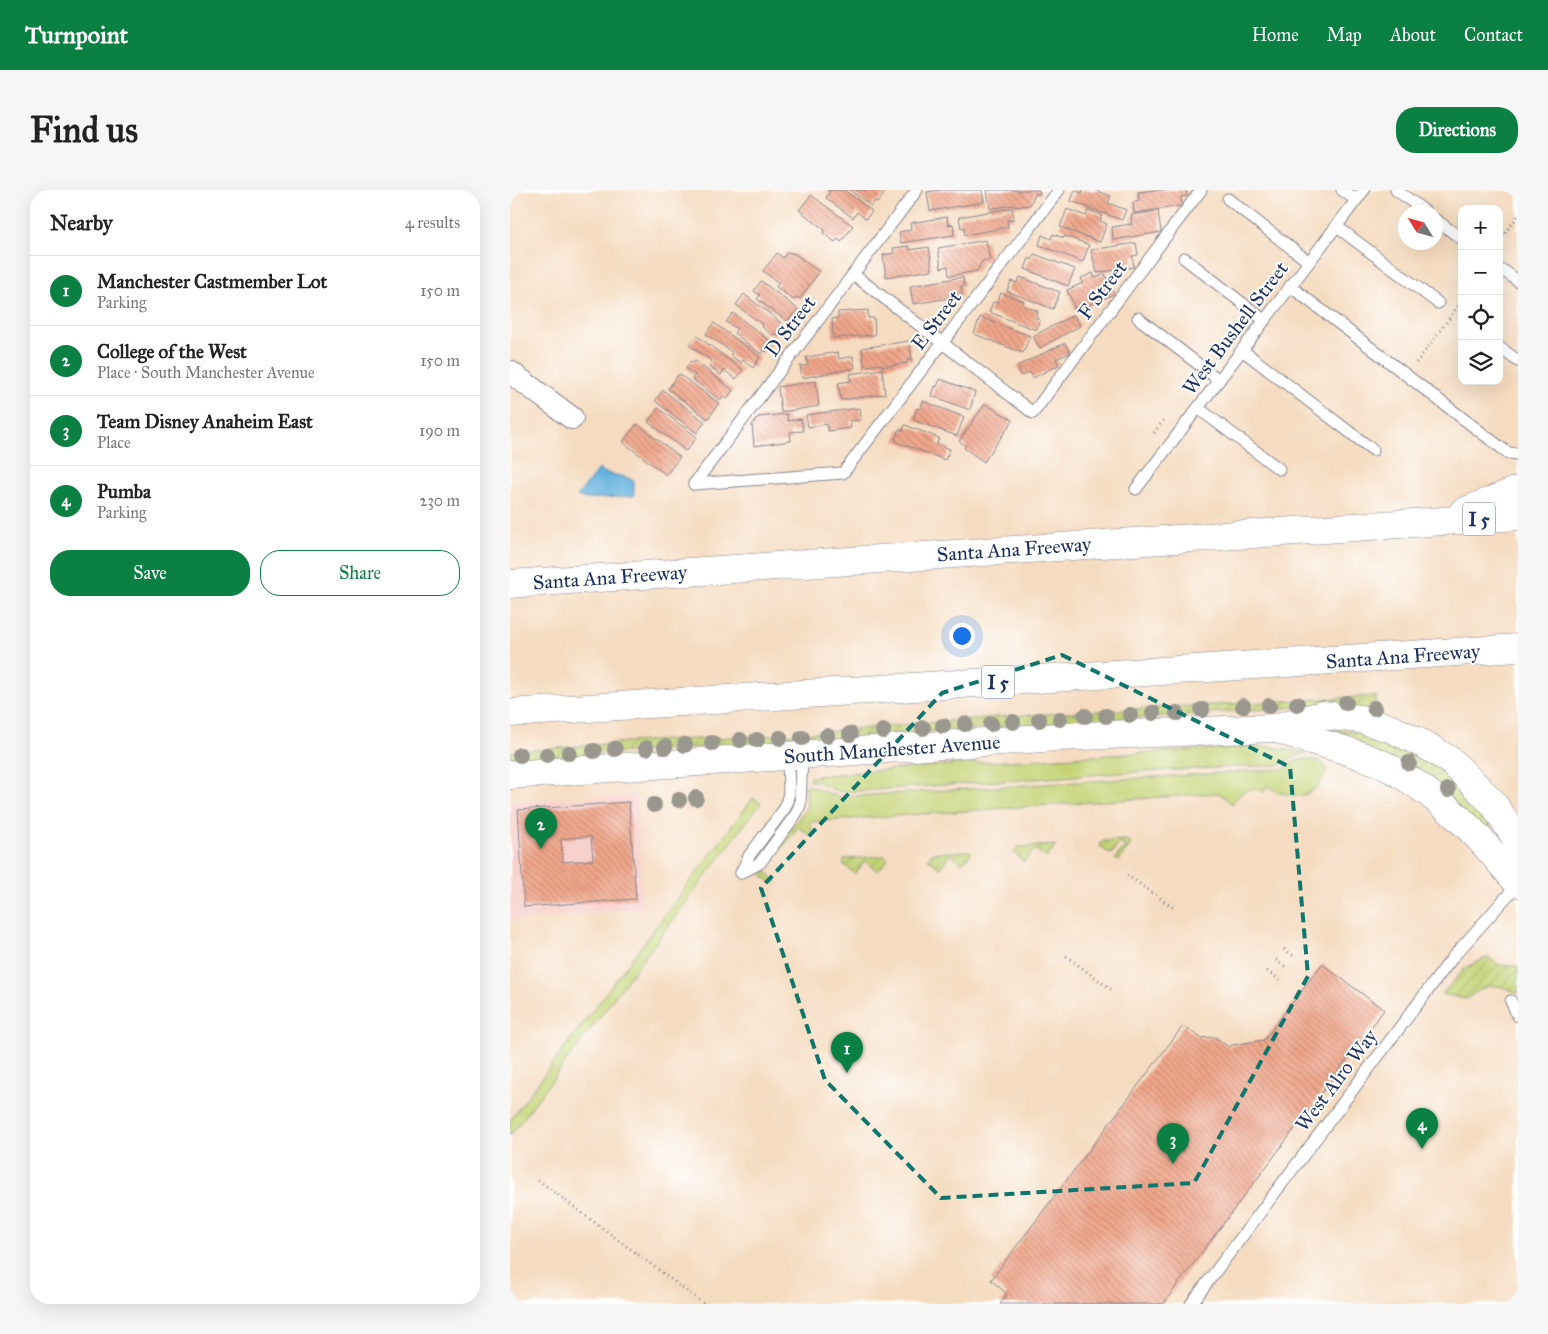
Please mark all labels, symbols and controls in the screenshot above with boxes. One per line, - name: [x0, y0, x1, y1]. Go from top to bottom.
- text: Turnpoint: [25, 20, 128, 50]
- text: Home: [1252, 24, 1299, 46]
- text: Map: [1327, 24, 1362, 46]
- text: About: [1390, 24, 1436, 46]
- text: Contact: [1464, 24, 1523, 46]
- button: Directions: [1396, 107, 1518, 153]
- text: Find us: [30, 109, 138, 152]
- north arrow: [1398, 205, 1443, 250]
- map controls: [1458, 205, 1503, 385]
- button: +: [1458, 205, 1503, 250]
- text: Nearby: [50, 210, 113, 236]
- text: 4 results: [405, 213, 460, 232]
- button: −: [1458, 250, 1503, 295]
- street label: F Street: [1072, 256, 1132, 324]
- street label: West Bushell Street: [1177, 257, 1293, 399]
- text: Manchester Castmember Lot: [97, 270, 327, 293]
- text: 1: [63, 281, 69, 300]
- text: 150 m: [420, 281, 460, 300]
- street label: E Street: [906, 285, 966, 355]
- street label: D Street: [759, 291, 821, 361]
- text: Parking: [97, 293, 146, 312]
- button: locate: [1458, 295, 1503, 340]
- text: College of the West: [97, 340, 247, 363]
- button: layers: [1458, 340, 1503, 385]
- text: 2: [62, 351, 70, 370]
- text: 150 m: [420, 351, 460, 370]
- text: Place · South Manchester Avenue: [97, 363, 315, 382]
- text: Team Disney Anaheim East: [97, 410, 313, 433]
- text: 3: [63, 421, 69, 440]
- text: 190 m: [419, 421, 460, 440]
- text: Place: [97, 433, 131, 452]
- text: Pumba: [97, 480, 151, 503]
- text: 4: [62, 491, 70, 510]
- text: 230 m: [420, 491, 460, 510]
- road number: I 5: [1463, 502, 1495, 536]
- text: Parking: [97, 503, 146, 522]
- street label: Santa Ana Freeway: [936, 532, 1093, 566]
- button: Save: [50, 550, 250, 596]
- button: Share: [260, 550, 460, 596]
- street label: Santa Ana Freeway: [532, 560, 689, 594]
- your location: [949, 623, 975, 649]
- street label: Santa Ana Freeway: [1325, 639, 1482, 673]
- road number: I 5: [982, 666, 1014, 698]
- street label: South Manchester Avenue: [783, 729, 1001, 769]
- pin: 2: [525, 808, 557, 849]
- street label: West Alro Way: [1290, 1024, 1383, 1136]
- pin: 1: [831, 1032, 863, 1073]
- pin: 4: [1406, 1108, 1438, 1149]
- pin: 3: [1157, 1123, 1189, 1164]

